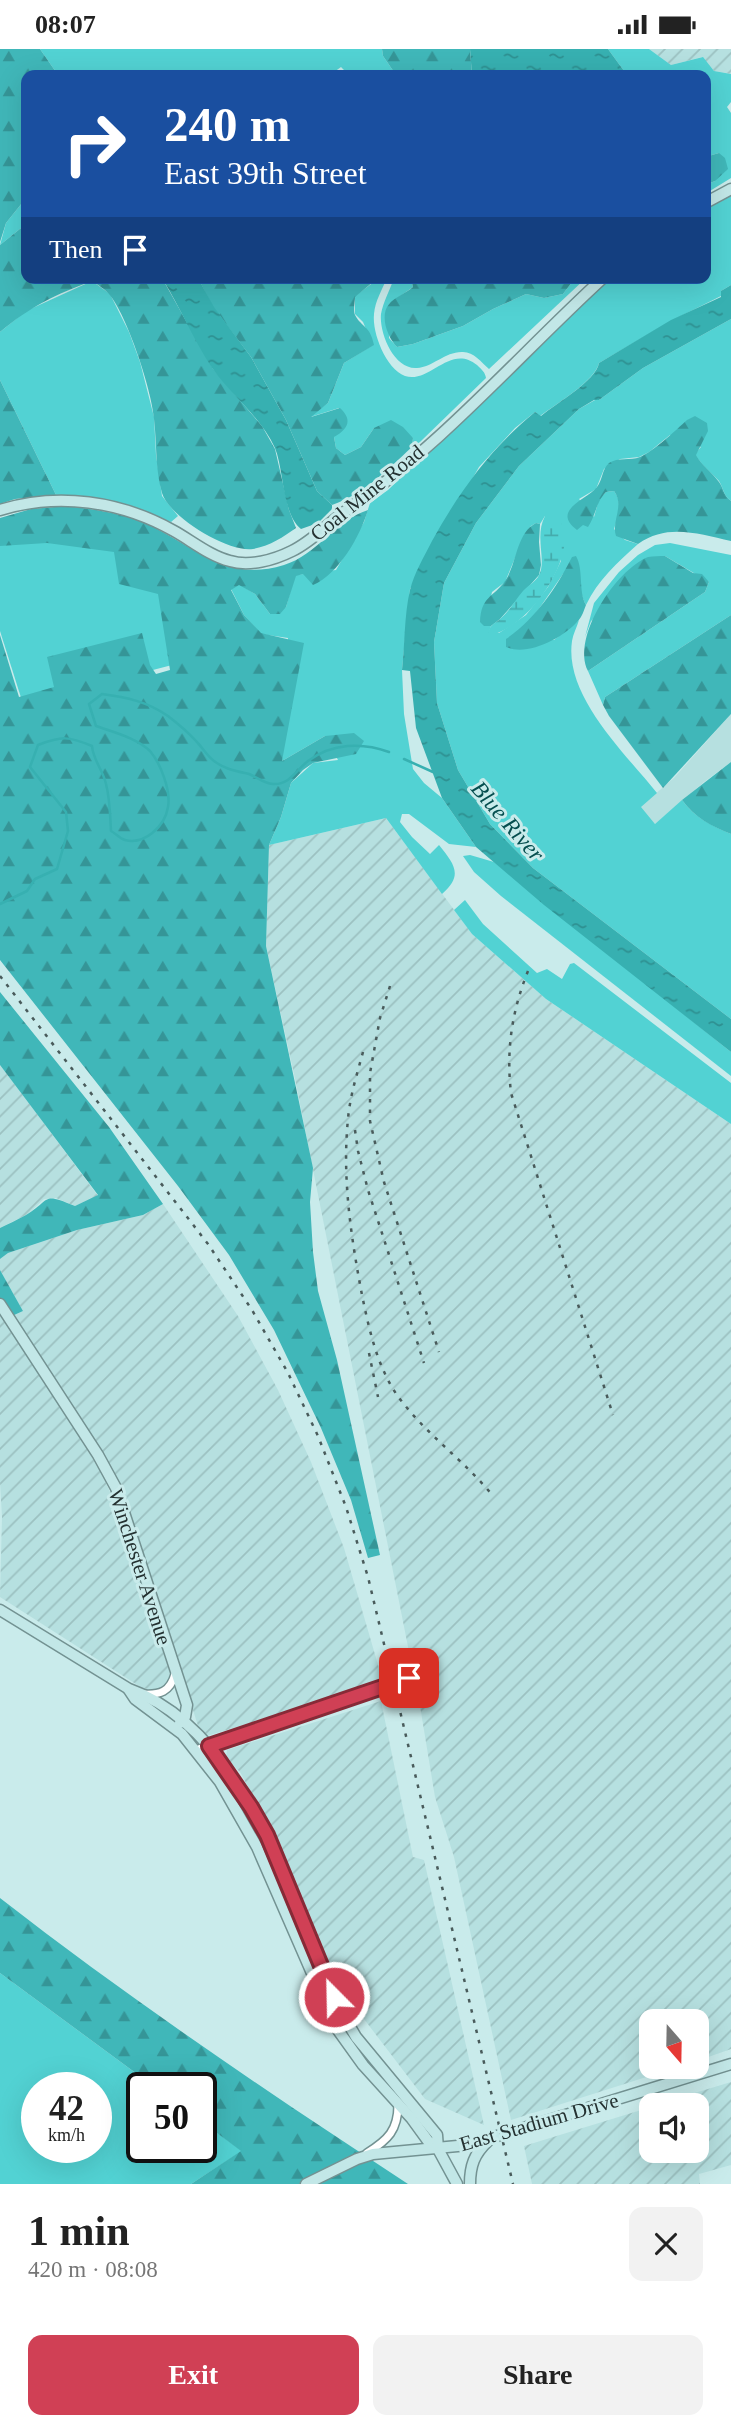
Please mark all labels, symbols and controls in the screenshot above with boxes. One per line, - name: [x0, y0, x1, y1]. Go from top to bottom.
- text: 08:07: [35, 10, 96, 39]
- text: 240 m: [164, 97, 291, 152]
- icon: right: [49, 98, 140, 189]
- text: East 39th Street: [164, 155, 367, 191]
- icon: arrive: [116, 231, 154, 269]
- text: Then: [49, 235, 102, 264]
- street label: Coal Mine Road: [306, 440, 429, 546]
- water label: Blue River: [466, 776, 550, 867]
- street label: Winchester Avenue: [103, 1486, 177, 1648]
- pin: [379, 1648, 439, 1708]
- icon: arrive: [390, 1659, 428, 1697]
- position arrow: [297, 1960, 371, 2034]
- north arrow: [639, 2009, 709, 2079]
- map controls: [639, 2009, 709, 2163]
- speed limit sign: 50: [126, 2072, 217, 2163]
- street label: East Stadium Drive: [457, 2088, 621, 2156]
- text: 42: [49, 2089, 84, 2128]
- button: sound: [639, 2093, 709, 2163]
- text: km/h: [48, 2125, 85, 2145]
- button: close: [629, 2207, 703, 2281]
- text: 1 min: [28, 2208, 130, 2254]
- text: 420 m · 08:08: [28, 2257, 158, 2282]
- button: Exit: [28, 2335, 359, 2415]
- button: Share: [373, 2335, 703, 2415]

